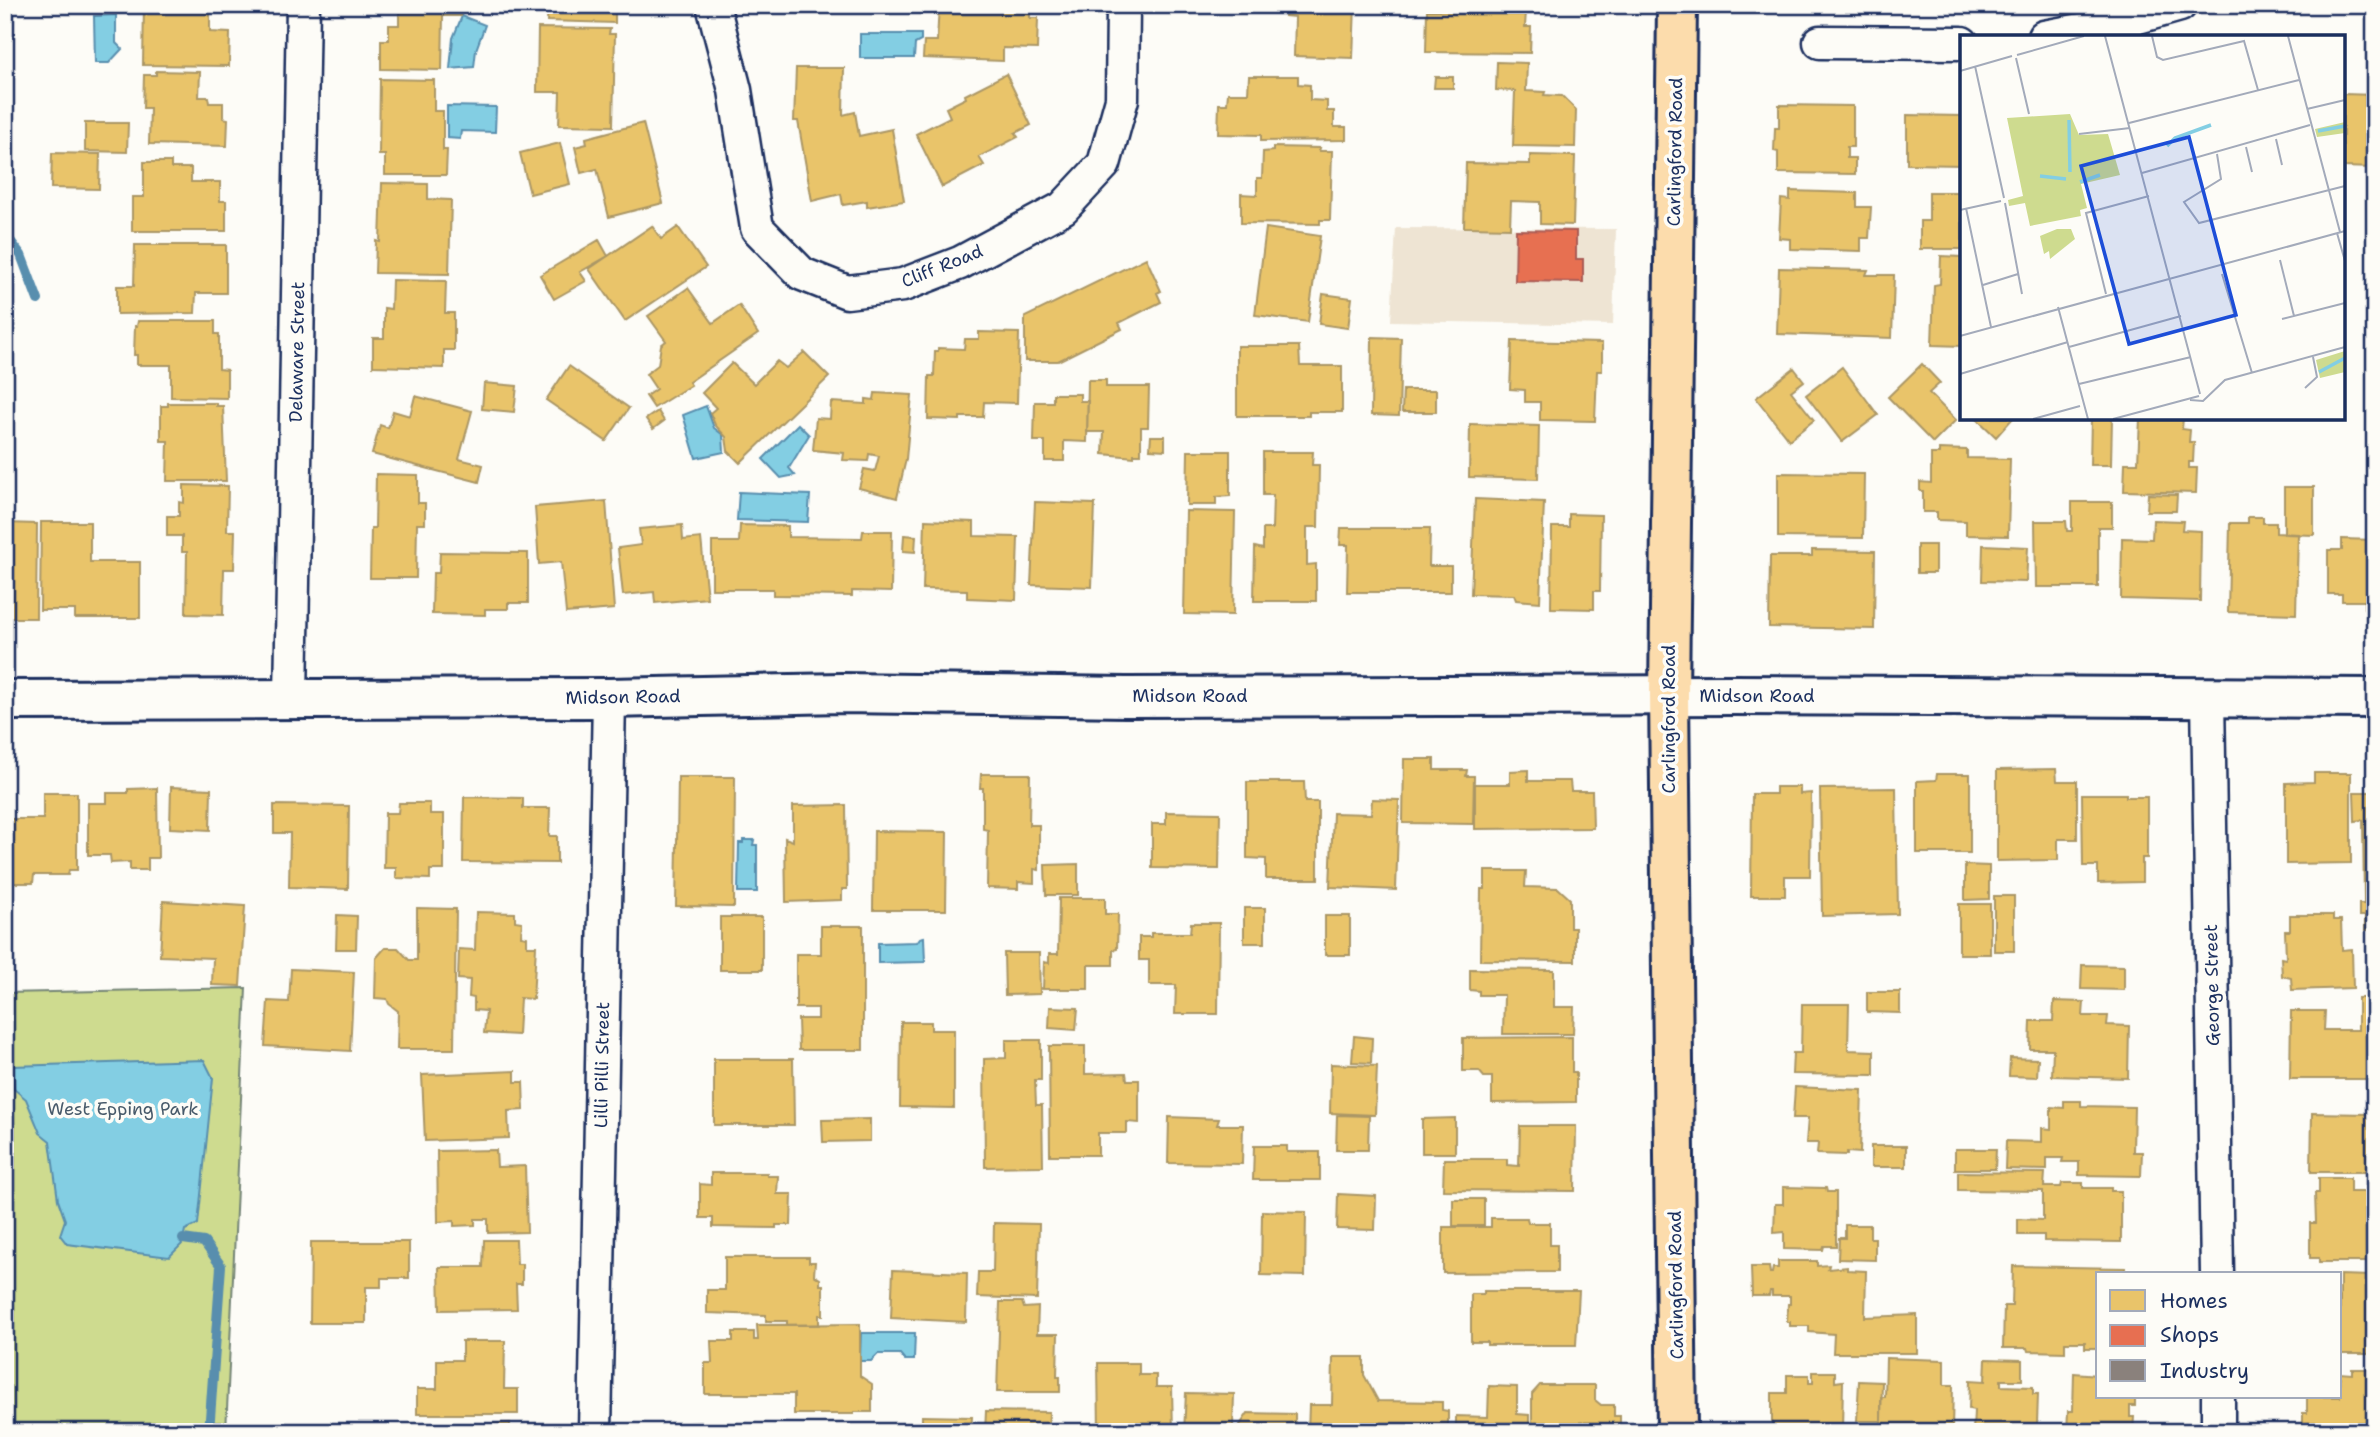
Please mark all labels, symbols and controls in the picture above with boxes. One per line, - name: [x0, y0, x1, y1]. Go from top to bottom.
- inset map: [1960, 35, 2345, 420]
- street label: Carlingford Road: [1662, 77, 1688, 227]
- street label: Cliff Road: [898, 239, 986, 293]
- street label: Delaware Street: [284, 281, 310, 423]
- street label: Carlingford Road: [1657, 645, 1681, 793]
- street label: Midson Road: [565, 684, 681, 710]
- street label: Midson Road: [1132, 684, 1248, 708]
- street label: Midson Road: [1699, 684, 1815, 708]
- street label: George Street: [2199, 924, 2225, 1046]
- street label: Lilli Pilli Street: [589, 1001, 615, 1128]
- park label: West Epping Park: [47, 1097, 199, 1121]
- street label: Carlingford Road: [1663, 1210, 1689, 1360]
- legend: [2096, 1272, 2342, 1398]
- text: Homes: [2160, 1287, 2228, 1315]
- text: Shops: [2160, 1321, 2219, 1349]
- text: Industry: [2160, 1357, 2249, 1385]

